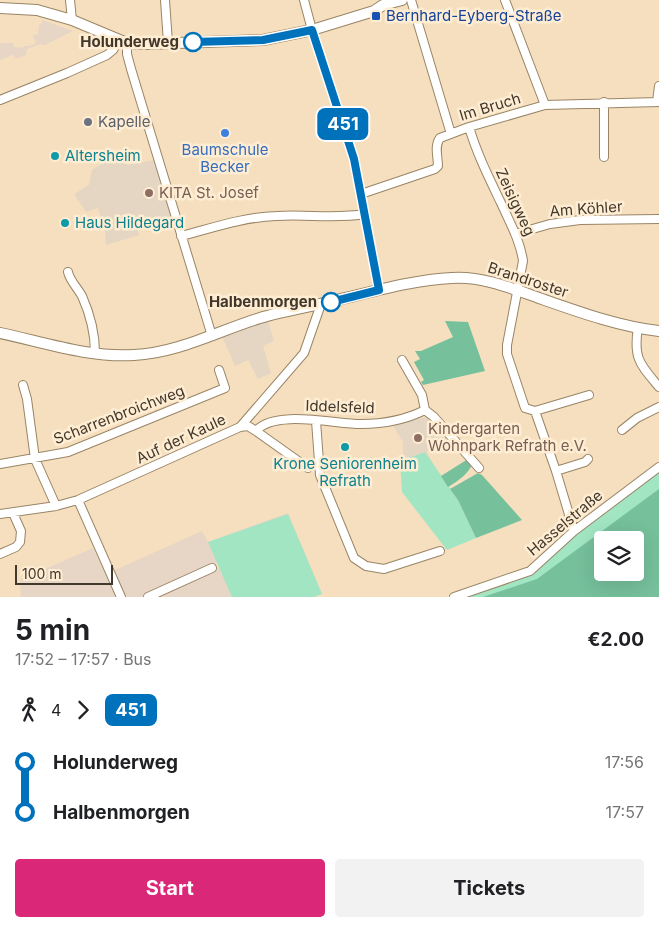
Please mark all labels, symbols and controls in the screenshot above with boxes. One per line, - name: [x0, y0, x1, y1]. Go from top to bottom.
- place label: Bernhard-Eyberg-Straße: [386, 6, 562, 25]
- marker: Bernhard-Eyberg-Straße: [370, 10, 382, 22]
- place label: Holunderweg: [80, 32, 179, 51]
- marker: Holunderweg: [183, 32, 203, 52]
- street label: Im Bruch: [457, 88, 523, 125]
- line badge: 451: [314, 108, 372, 140]
- place label: Kapelle: [98, 112, 150, 131]
- text: 451: [327, 113, 359, 134]
- marker: Kapelle: [82, 116, 94, 128]
- marker: Baumschule Becker: [219, 127, 231, 139]
- place label: Baumschule Becker: [182, 140, 268, 176]
- place label: Altersheim: [65, 146, 141, 165]
- marker: Altersheim: [49, 150, 61, 162]
- street label: Zeisigweg: [492, 165, 539, 239]
- place label: KITA St. Josef: [159, 183, 259, 202]
- marker: KITA St. Josef: [143, 187, 155, 199]
- street label: Am Köhler: [549, 196, 623, 221]
- place label: Haus Hildegard: [75, 213, 184, 232]
- marker: Haus Hildegard: [59, 217, 71, 229]
- street label: Brandroster: [486, 258, 571, 302]
- place label: Halbenmorgen: [209, 292, 317, 311]
- marker: Halbenmorgen: [321, 292, 341, 312]
- street label: Scharrenbroichweg: [51, 381, 187, 448]
- street label: Iddelsfeld: [305, 396, 375, 417]
- street label: Auf der Kaule: [133, 410, 229, 468]
- place label: Kindergarten Wohnpark Refrath e.V.: [428, 419, 587, 455]
- marker: Kindergarten Wohnpark Refrath e.V.: [412, 432, 424, 444]
- marker: Krone Seniorenheim Refrath: [339, 441, 351, 453]
- place label: Krone Seniorenheim Refrath: [273, 454, 417, 490]
- street label: Hasselstraße: [523, 486, 606, 560]
- map controls: [594, 531, 644, 581]
- button: layers: [594, 531, 644, 581]
- scale bar: [15, 562, 112, 585]
- text: 100 m: [22, 565, 62, 582]
- text: 5 min: [15, 613, 90, 647]
- text: €2.00: [588, 628, 644, 651]
- text: 17:52 – 17:57 · Bus: [15, 649, 152, 669]
- icon: walk: [15, 696, 43, 724]
- icon: forward: [69, 696, 97, 724]
- text: 451: [115, 699, 147, 720]
- text: 4: [51, 700, 61, 720]
- text: Holunderweg: [53, 751, 178, 774]
- text: 17:56: [605, 752, 644, 772]
- text: Halbenmorgen: [53, 801, 190, 824]
- text: 17:57: [606, 802, 644, 822]
- button: Start: [15, 859, 325, 917]
- button: Tickets: [335, 859, 644, 917]

